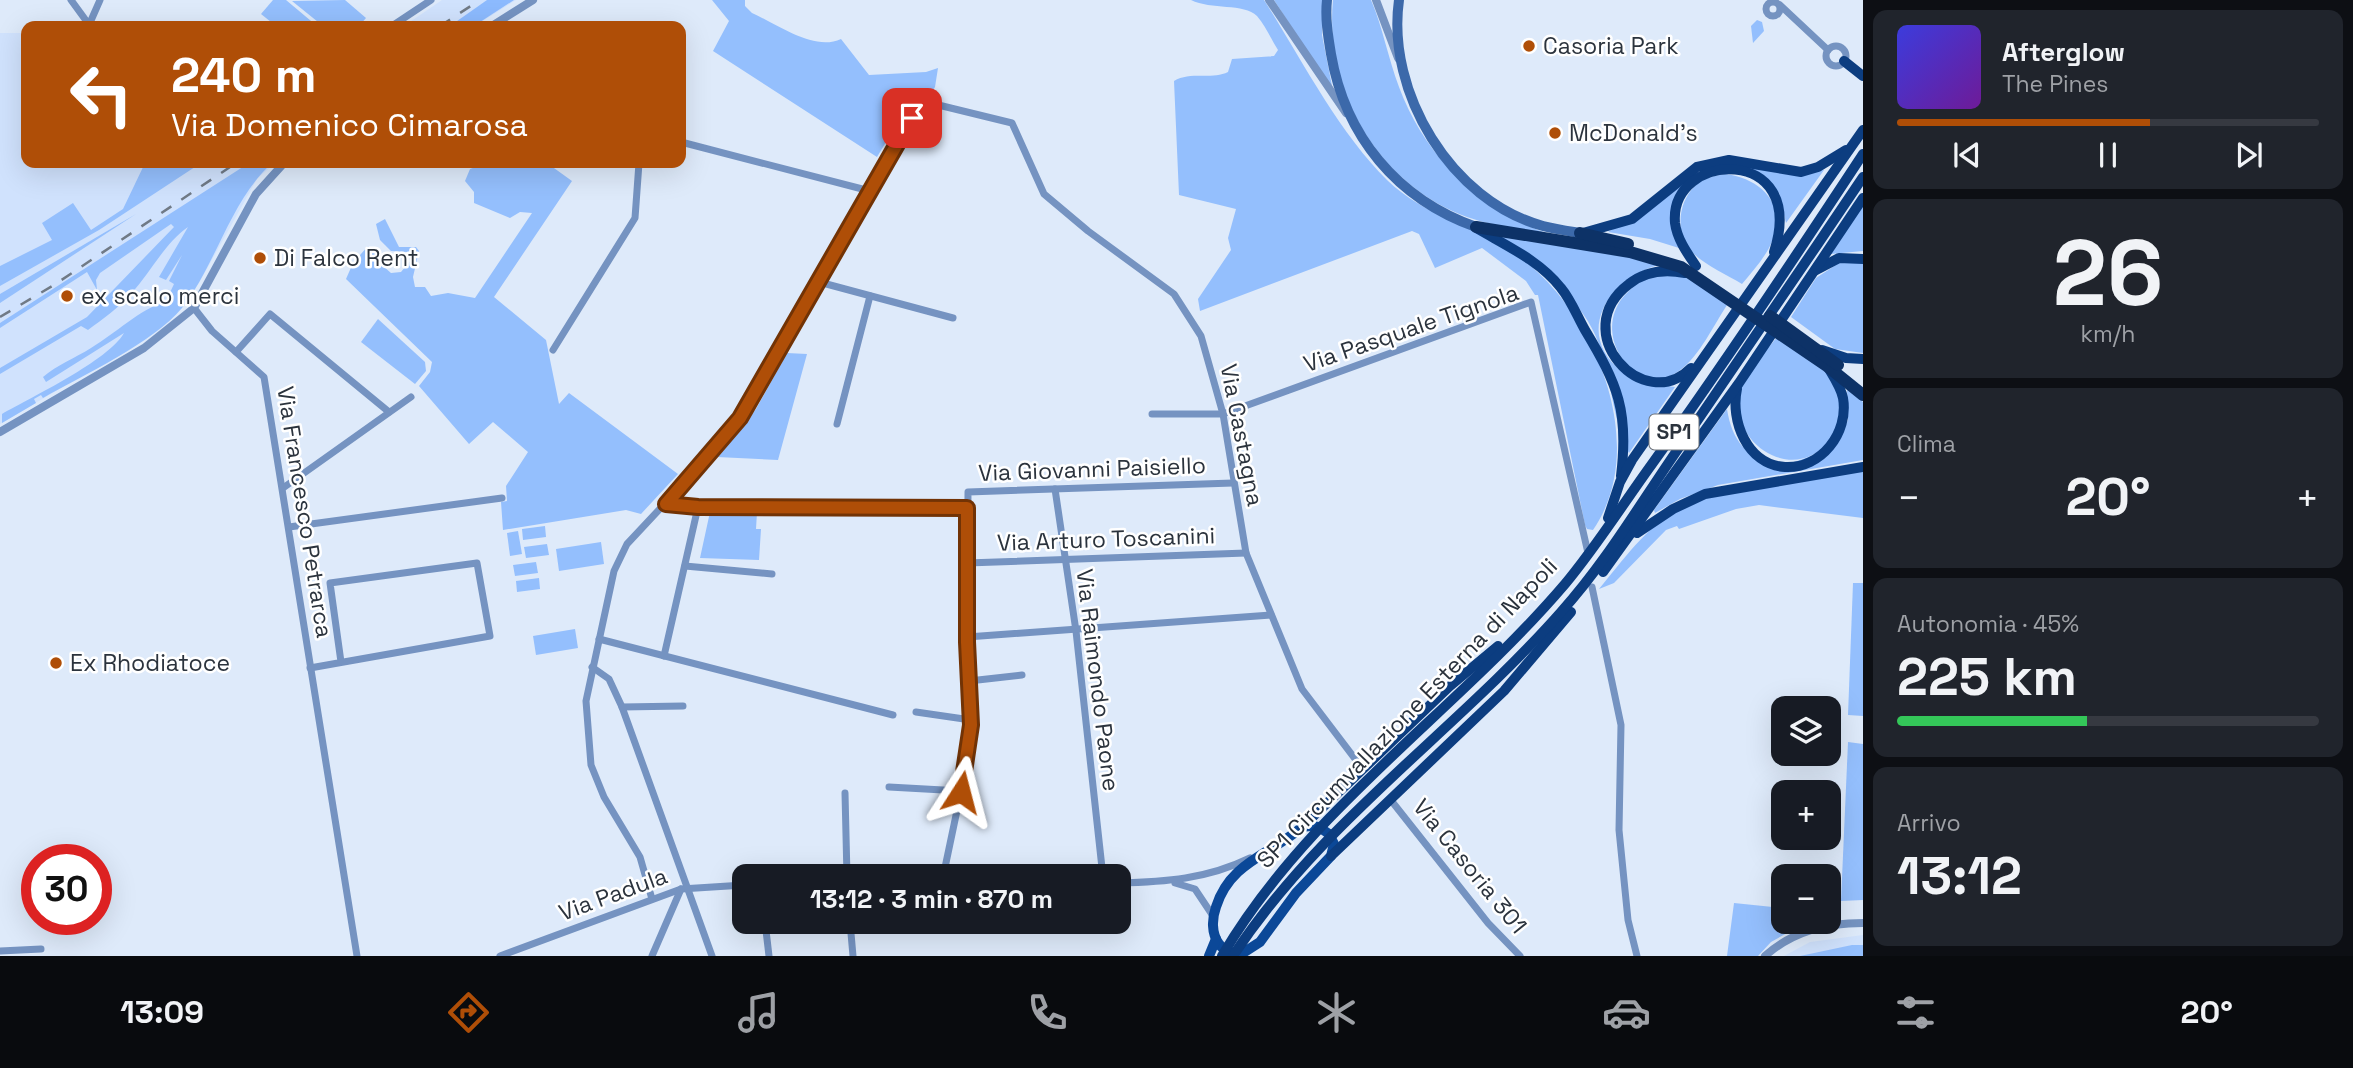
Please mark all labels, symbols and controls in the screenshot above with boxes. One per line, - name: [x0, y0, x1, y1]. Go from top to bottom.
- place label: Casoria Park: [1543, 31, 1679, 61]
- text: Afterglow: [2002, 35, 2125, 69]
- marker: Casoria Park: [1521, 38, 1537, 54]
- text: 240 m: [171, 44, 317, 106]
- icon: left: [56, 49, 147, 140]
- text: The Pines: [2002, 69, 2108, 99]
- pin: [882, 88, 942, 148]
- icon: arrive: [893, 99, 931, 137]
- text: Via Domenico Cimarosa: [171, 105, 528, 145]
- place label: McDonald's: [1569, 118, 1698, 148]
- marker: McDonald's: [1547, 125, 1563, 141]
- icon: previous: [1948, 136, 1986, 174]
- icon: pause: [2089, 136, 2127, 174]
- icon: next: [2230, 136, 2268, 174]
- text: 26: [2053, 215, 2163, 332]
- place label: Di Falco Rent: [274, 243, 418, 273]
- marker: Di Falco Rent: [252, 250, 268, 266]
- street label: Via Pasquale Tignola: [1300, 277, 1522, 379]
- place label: ex scalo merci: [81, 281, 239, 311]
- marker: ex scalo merci: [59, 288, 75, 304]
- text: km/h: [2081, 319, 2135, 349]
- street label: Via Castagna: [1214, 361, 1270, 509]
- street label: Via Francesco Petrarca: [270, 384, 340, 640]
- road number: SP1: [1650, 414, 1698, 450]
- text: Clima: [1897, 429, 1956, 459]
- street label: Via Giovanni Paisiello: [978, 450, 1206, 488]
- text: 20°: [2065, 464, 2151, 530]
- text: −: [1897, 474, 1921, 522]
- text: +: [2295, 474, 2319, 522]
- street label: Via Arturo Toscanini: [996, 520, 1216, 558]
- street label: SP1 Circumvallazione Esterna di Napoli: [1250, 551, 1564, 875]
- street label: Via Raimondo Paone: [1069, 567, 1127, 793]
- text: Autonomia · 45%: [1897, 609, 2079, 639]
- text: 225 km: [1897, 644, 2077, 710]
- place label: Ex Rhodiatoce: [70, 648, 230, 678]
- marker: Ex Rhodiatoce: [48, 655, 64, 671]
- map controls: [1771, 696, 1841, 934]
- button: layers: [1771, 696, 1841, 766]
- position arrow: [924, 755, 998, 829]
- button: +: [1771, 780, 1841, 850]
- street label: Via Casoria 301: [1406, 792, 1534, 940]
- text: Arrivo: [1897, 808, 1961, 838]
- text: 13:12: [1897, 843, 2022, 909]
- speed limit sign: 30: [21, 844, 112, 935]
- street label: Via Padula: [555, 861, 671, 927]
- button: −: [1771, 864, 1841, 934]
- text: 13:12 · 3 min · 870 m: [810, 882, 1053, 916]
- icon: directions: [444, 988, 493, 1037]
- icon: music: [734, 988, 783, 1037]
- icon: phone: [1023, 988, 1072, 1037]
- icon: climate: [1312, 988, 1361, 1037]
- icon: car: [1602, 988, 1651, 1037]
- icon: filters: [1891, 988, 1940, 1037]
- text: 13:09: [120, 992, 204, 1032]
- text: 20°: [2180, 992, 2233, 1032]

